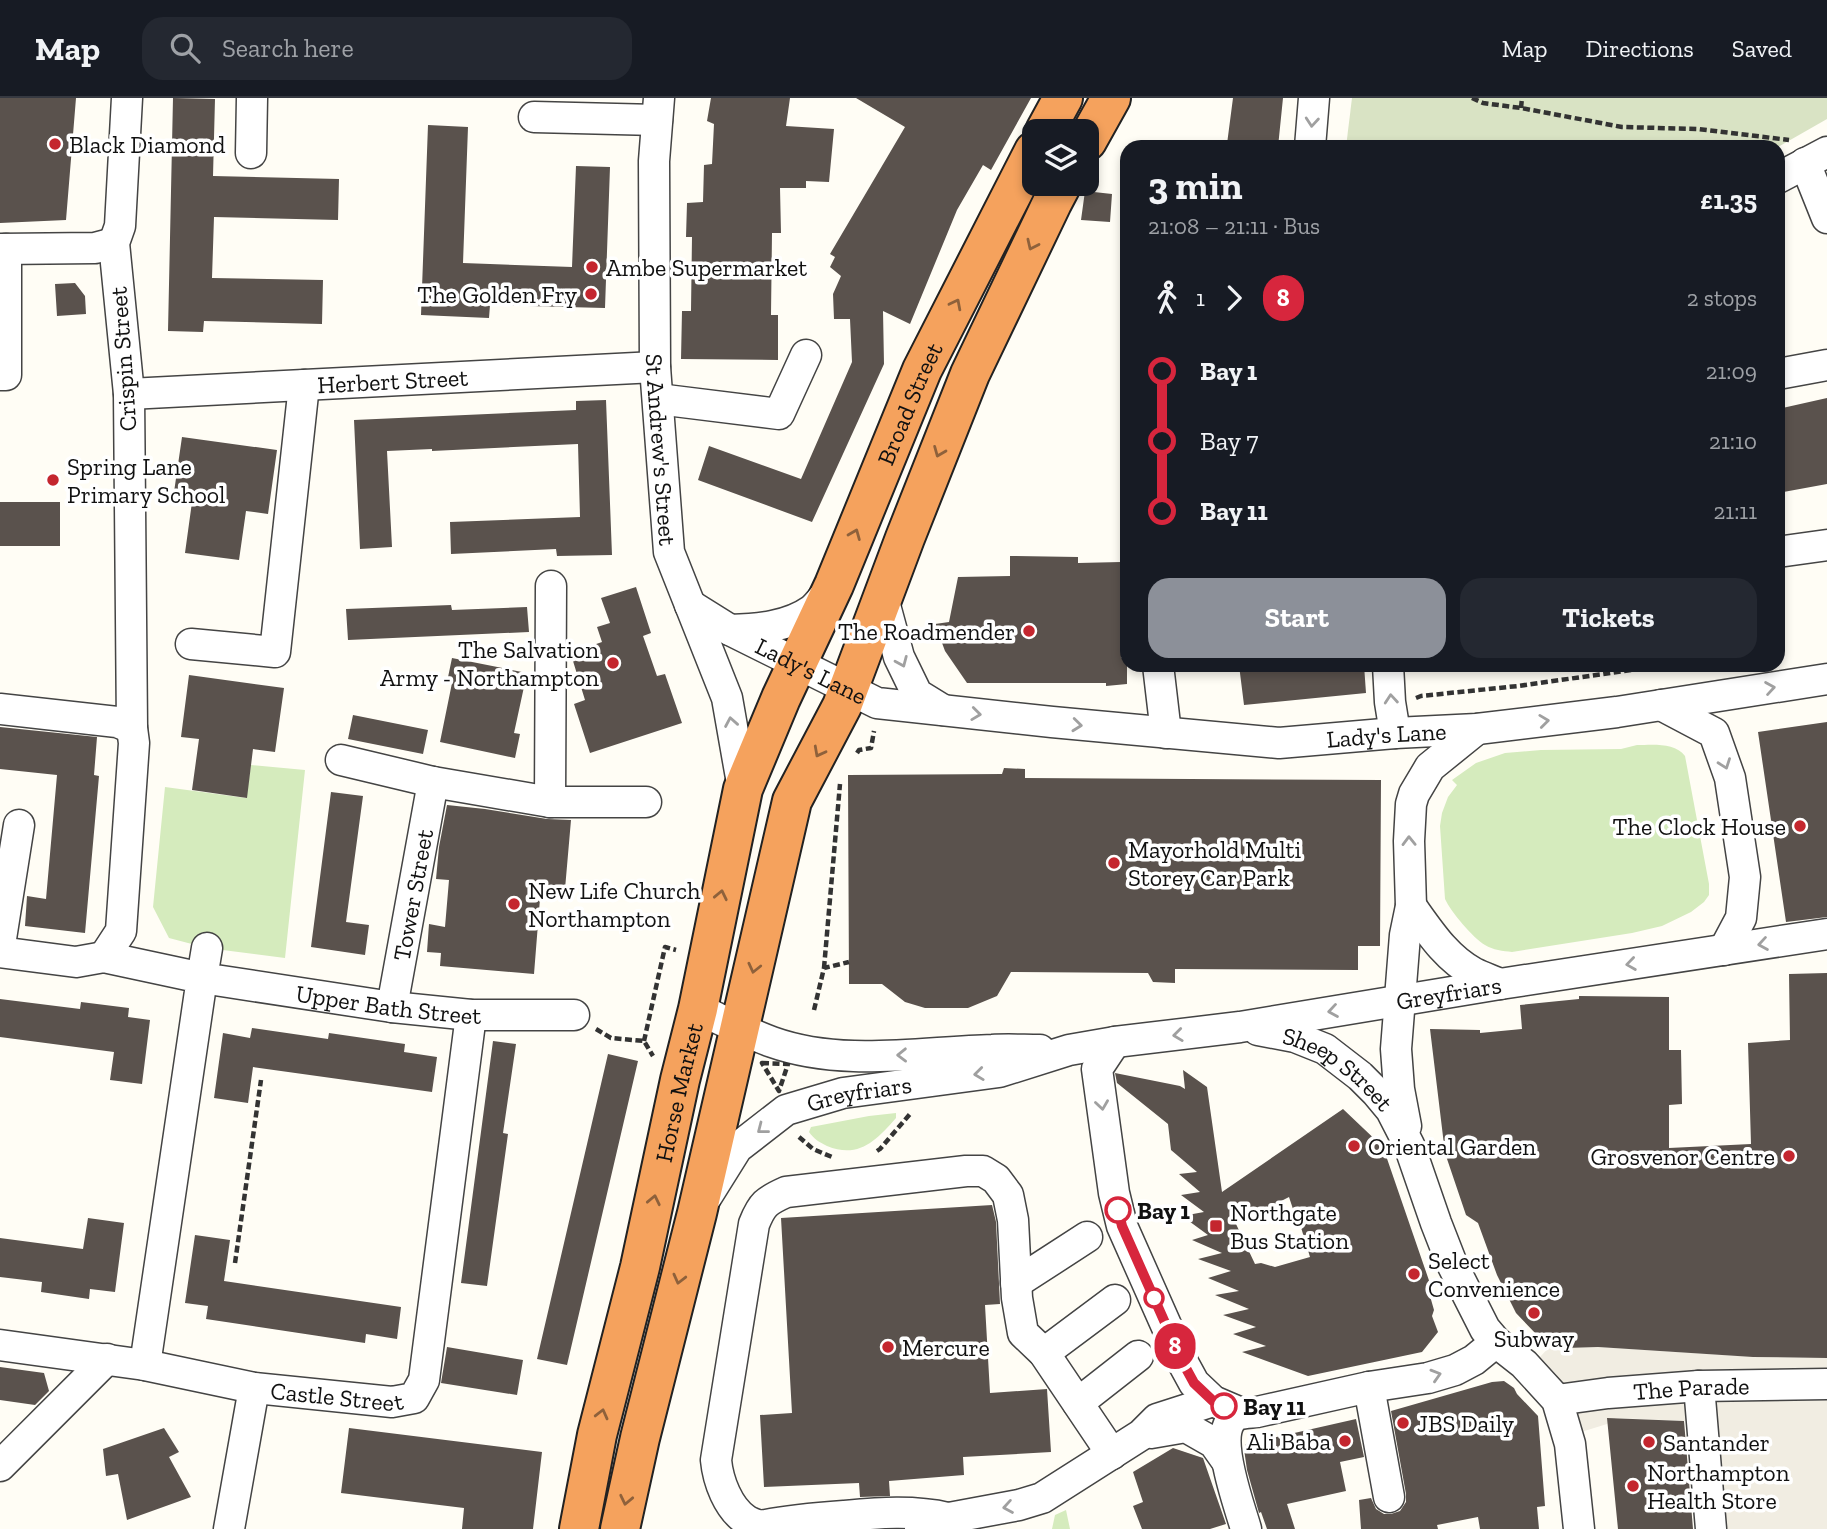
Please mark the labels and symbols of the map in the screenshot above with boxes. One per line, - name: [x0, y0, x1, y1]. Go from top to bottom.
- one-way arrow: [1305, 117, 1320, 128]
- place label: Black Diamond: [69, 130, 226, 159]
- marker: Black Diamond: [47, 136, 63, 152]
- one-way arrow: [1026, 238, 1040, 250]
- place label: Ambe Supermarket: [606, 253, 807, 282]
- marker: Ambe Supermarket: [584, 259, 600, 275]
- place label: The Golden Fry: [417, 280, 578, 309]
- street label: Crispin Street: [103, 285, 143, 432]
- marker: The Golden Fry: [583, 286, 599, 302]
- one-way arrow: [947, 298, 961, 311]
- street label: Broad Street: [870, 337, 948, 469]
- street label: St Andrew's Street: [640, 354, 683, 547]
- street label: Herbert Street: [317, 362, 469, 399]
- one-way arrow: [933, 446, 947, 458]
- place label: Spring Lane Primary School: [67, 452, 225, 509]
- marker: Spring Lane Primary School: [45, 472, 61, 488]
- one-way arrow: [846, 529, 860, 541]
- place label: The Roadmender: [838, 617, 1015, 646]
- marker: The Roadmender: [1021, 623, 1037, 639]
- street label: Lady's Lane: [751, 631, 872, 710]
- place label: The Salvation Army - Northampton: [380, 635, 599, 692]
- one-way arrow: [894, 654, 908, 667]
- marker: The Salvation Army - Northampton: [605, 655, 621, 671]
- one-way arrow: [1764, 681, 1775, 696]
- one-way arrow: [1383, 693, 1398, 705]
- one-way arrow: [970, 706, 982, 721]
- one-way arrow: [1539, 714, 1550, 729]
- one-way arrow: [724, 716, 739, 728]
- street label: Lady's Lane: [1325, 716, 1447, 753]
- one-way arrow: [1072, 717, 1083, 732]
- one-way arrow: [813, 744, 827, 757]
- one-way arrow: [1717, 757, 1731, 769]
- place label: The Clock House: [1613, 812, 1786, 841]
- marker: The Clock House: [1792, 818, 1808, 834]
- street label: Tower Street: [386, 827, 439, 963]
- place label: Mayorhold Multi Storey Car Park: [1128, 835, 1301, 892]
- one-way arrow: [1401, 835, 1417, 845]
- marker: Mayorhold Multi Storey Car Park: [1106, 855, 1122, 871]
- place label: New Life Church Northampton: [528, 876, 701, 933]
- one-way arrow: [713, 889, 728, 901]
- marker: New Life Church Northampton: [506, 896, 522, 912]
- one-way arrow: [1757, 936, 1769, 951]
- one-way arrow: [1626, 956, 1637, 971]
- one-way arrow: [748, 962, 763, 974]
- street label: Greyfriars: [1394, 969, 1504, 1015]
- street label: Upper Bath Street: [294, 978, 481, 1030]
- one-way arrow: [1327, 1003, 1339, 1018]
- street label: Horse Market: [648, 1020, 708, 1165]
- street label: Sheep Street: [1280, 1021, 1400, 1116]
- one-way arrow: [1172, 1027, 1184, 1042]
- one-way arrow: [897, 1047, 907, 1063]
- one-way arrow: [973, 1067, 985, 1082]
- street label: Greyfriars: [803, 1069, 913, 1118]
- one-way arrow: [1094, 1099, 1109, 1110]
- one-way arrow: [757, 1120, 769, 1133]
- place label: Oriental Garden: [1368, 1132, 1536, 1161]
- marker: Oriental Garden: [1346, 1138, 1362, 1154]
- place label: Grosvenor Centre: [1590, 1142, 1775, 1171]
- marker: Grosvenor Centre: [1781, 1148, 1797, 1164]
- one-way arrow: [646, 1194, 661, 1206]
- place label: Bay 1: [1137, 1196, 1190, 1225]
- marker: Bay 1: [1105, 1197, 1131, 1223]
- place label: Northgate Bus Station: [1230, 1198, 1349, 1255]
- marker: Northgate Bus Station: [1208, 1218, 1224, 1234]
- place label: Select Convenience: [1428, 1246, 1560, 1303]
- marker: Select Convenience: [1406, 1266, 1422, 1282]
- one-way arrow: [673, 1273, 687, 1285]
- unlabelled marker: [1144, 1288, 1164, 1308]
- marker: Subway: [1526, 1305, 1542, 1321]
- line badge: 8: [1152, 1323, 1198, 1369]
- place label: Subway: [1494, 1324, 1575, 1353]
- place label: Mercure: [902, 1333, 990, 1362]
- marker: Mercure: [880, 1339, 896, 1355]
- one-way arrow: [1430, 1369, 1442, 1384]
- street label: The Parade: [1632, 1371, 1750, 1406]
- street label: Castle Street: [269, 1375, 405, 1417]
- place label: Bay 11: [1243, 1392, 1306, 1421]
- marker: Bay 11: [1211, 1393, 1237, 1419]
- one-way arrow: [594, 1408, 608, 1420]
- place label: JBS Daily: [1417, 1409, 1515, 1438]
- marker: JBS Daily: [1395, 1415, 1411, 1431]
- place label: Ali Baba: [1246, 1427, 1331, 1456]
- place label: Santander: [1663, 1428, 1770, 1457]
- marker: Ali Baba: [1337, 1433, 1353, 1449]
- marker: Santander: [1641, 1434, 1657, 1450]
- place label: Northampton Health Store: [1647, 1458, 1790, 1515]
- marker: Northampton Health Store: [1625, 1478, 1641, 1494]
- one-way arrow: [620, 1494, 635, 1506]
- one-way arrow: [1002, 1499, 1014, 1514]

